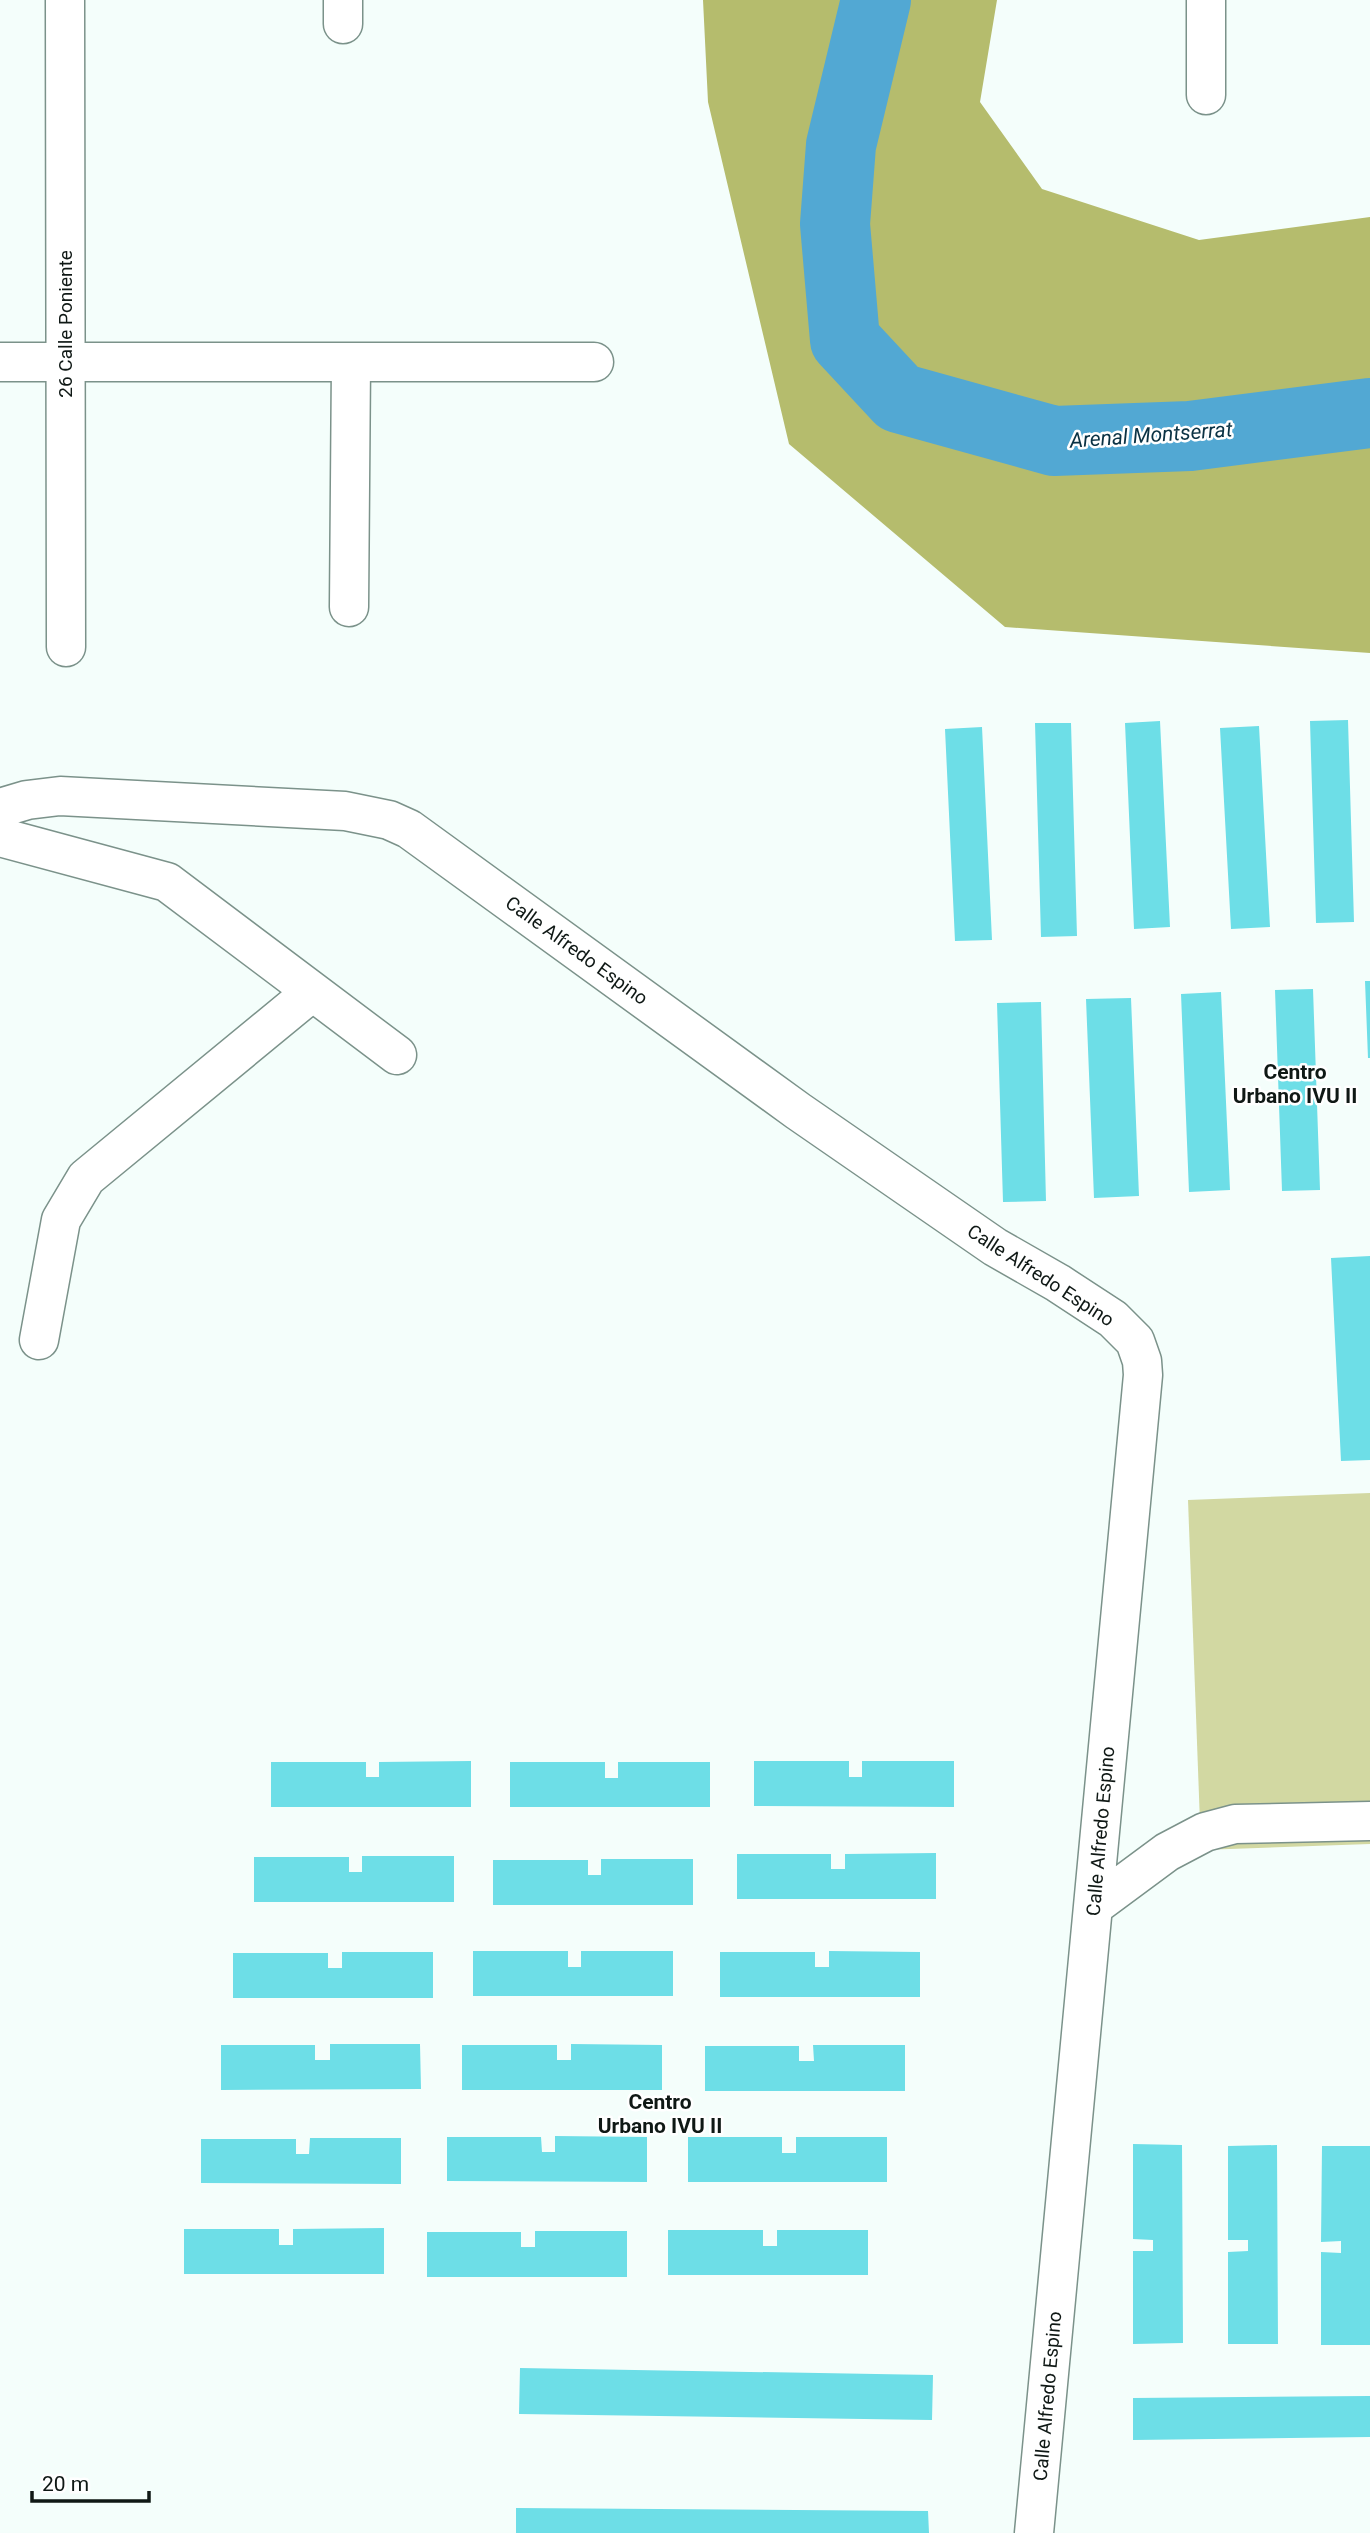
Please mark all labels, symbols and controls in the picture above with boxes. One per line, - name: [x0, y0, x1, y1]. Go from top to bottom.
- street label: 26 Calle Poniente: [54, 250, 77, 398]
- water label: Arenal Montserrat: [1068, 417, 1233, 453]
- street label: Calle Alfredo Espino: [501, 891, 652, 1010]
- district label: Centro Urbano IVU II: [1233, 1060, 1357, 1108]
- street label: Calle Alfredo Espino: [963, 1219, 1118, 1331]
- street label: Calle Alfredo Espino: [1082, 1745, 1119, 1917]
- district label: Centro Urbano IVU II: [598, 2090, 722, 2138]
- street label: Calle Alfredo Espino: [1029, 2310, 1066, 2482]
- scale bar: [32, 2460, 149, 2504]
- text: 20 m: [42, 2472, 89, 2496]

